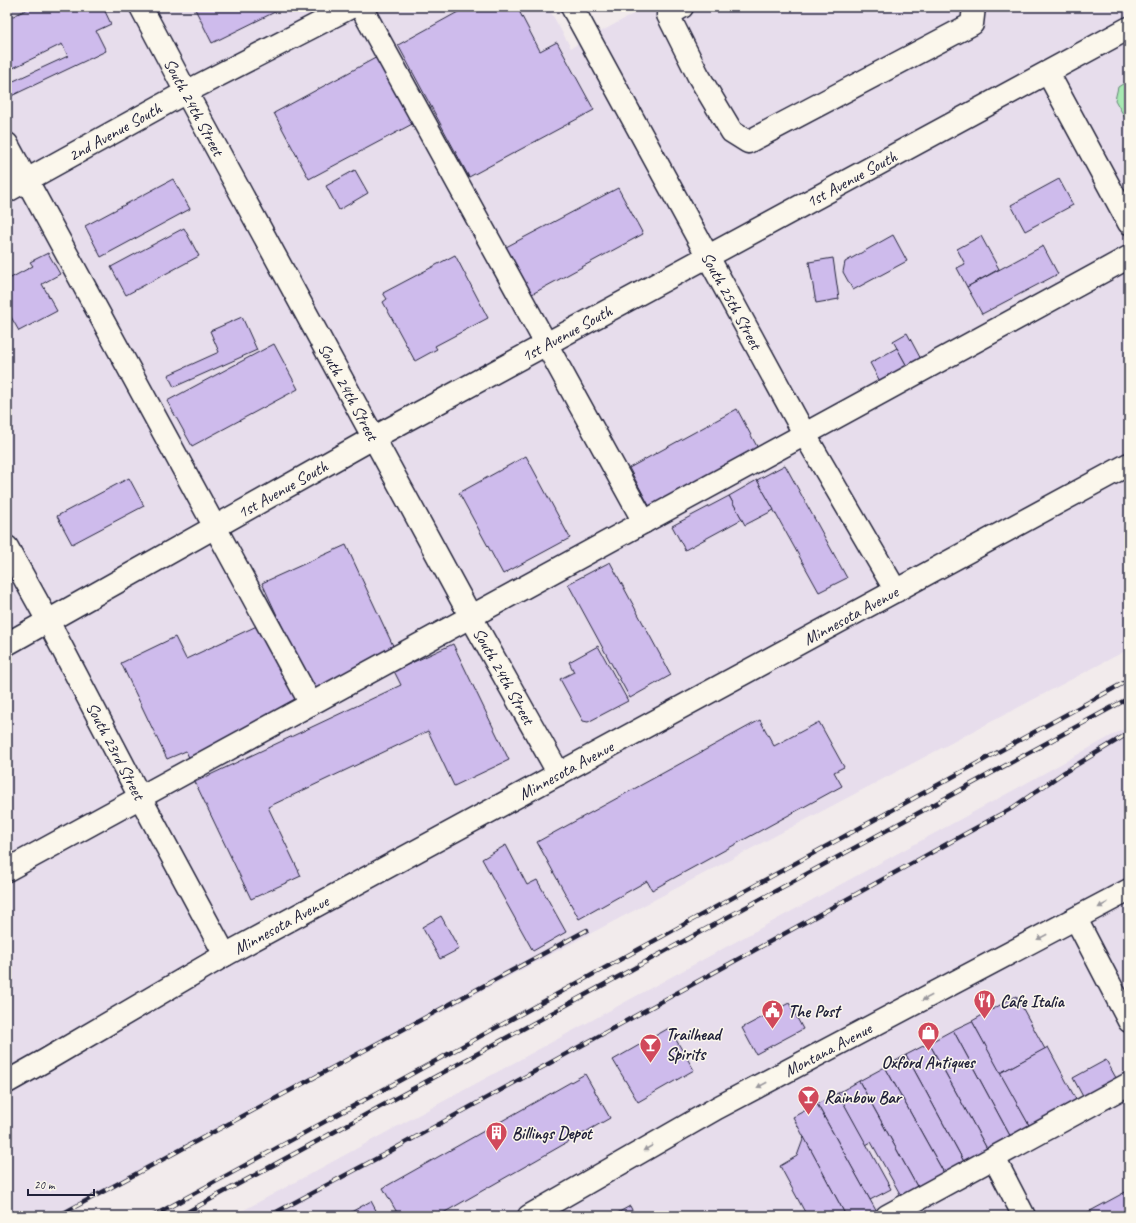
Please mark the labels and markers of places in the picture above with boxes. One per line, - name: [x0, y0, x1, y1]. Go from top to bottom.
- restaurant icon: Cafe Italia: [972, 988, 998, 1021]
- place label: Cafe Italia: [1000, 991, 1066, 1012]
- public building icon: The Post: [760, 998, 786, 1031]
- place label: The Post: [788, 1001, 842, 1022]
- shop icon: Oxford Antiques: [915, 1019, 941, 1052]
- place label: Trailhead Spirits: [666, 1024, 724, 1065]
- bar icon: Trailhead Spirits: [637, 1031, 663, 1064]
- place label: Oxford Antiques: [881, 1052, 977, 1073]
- bar icon: Rainbow Bar: [795, 1084, 821, 1117]
- place label: Rainbow Bar: [824, 1087, 903, 1108]
- building icon: Billings Depot: [484, 1120, 510, 1153]
- place label: Billings Depot: [512, 1123, 594, 1144]

